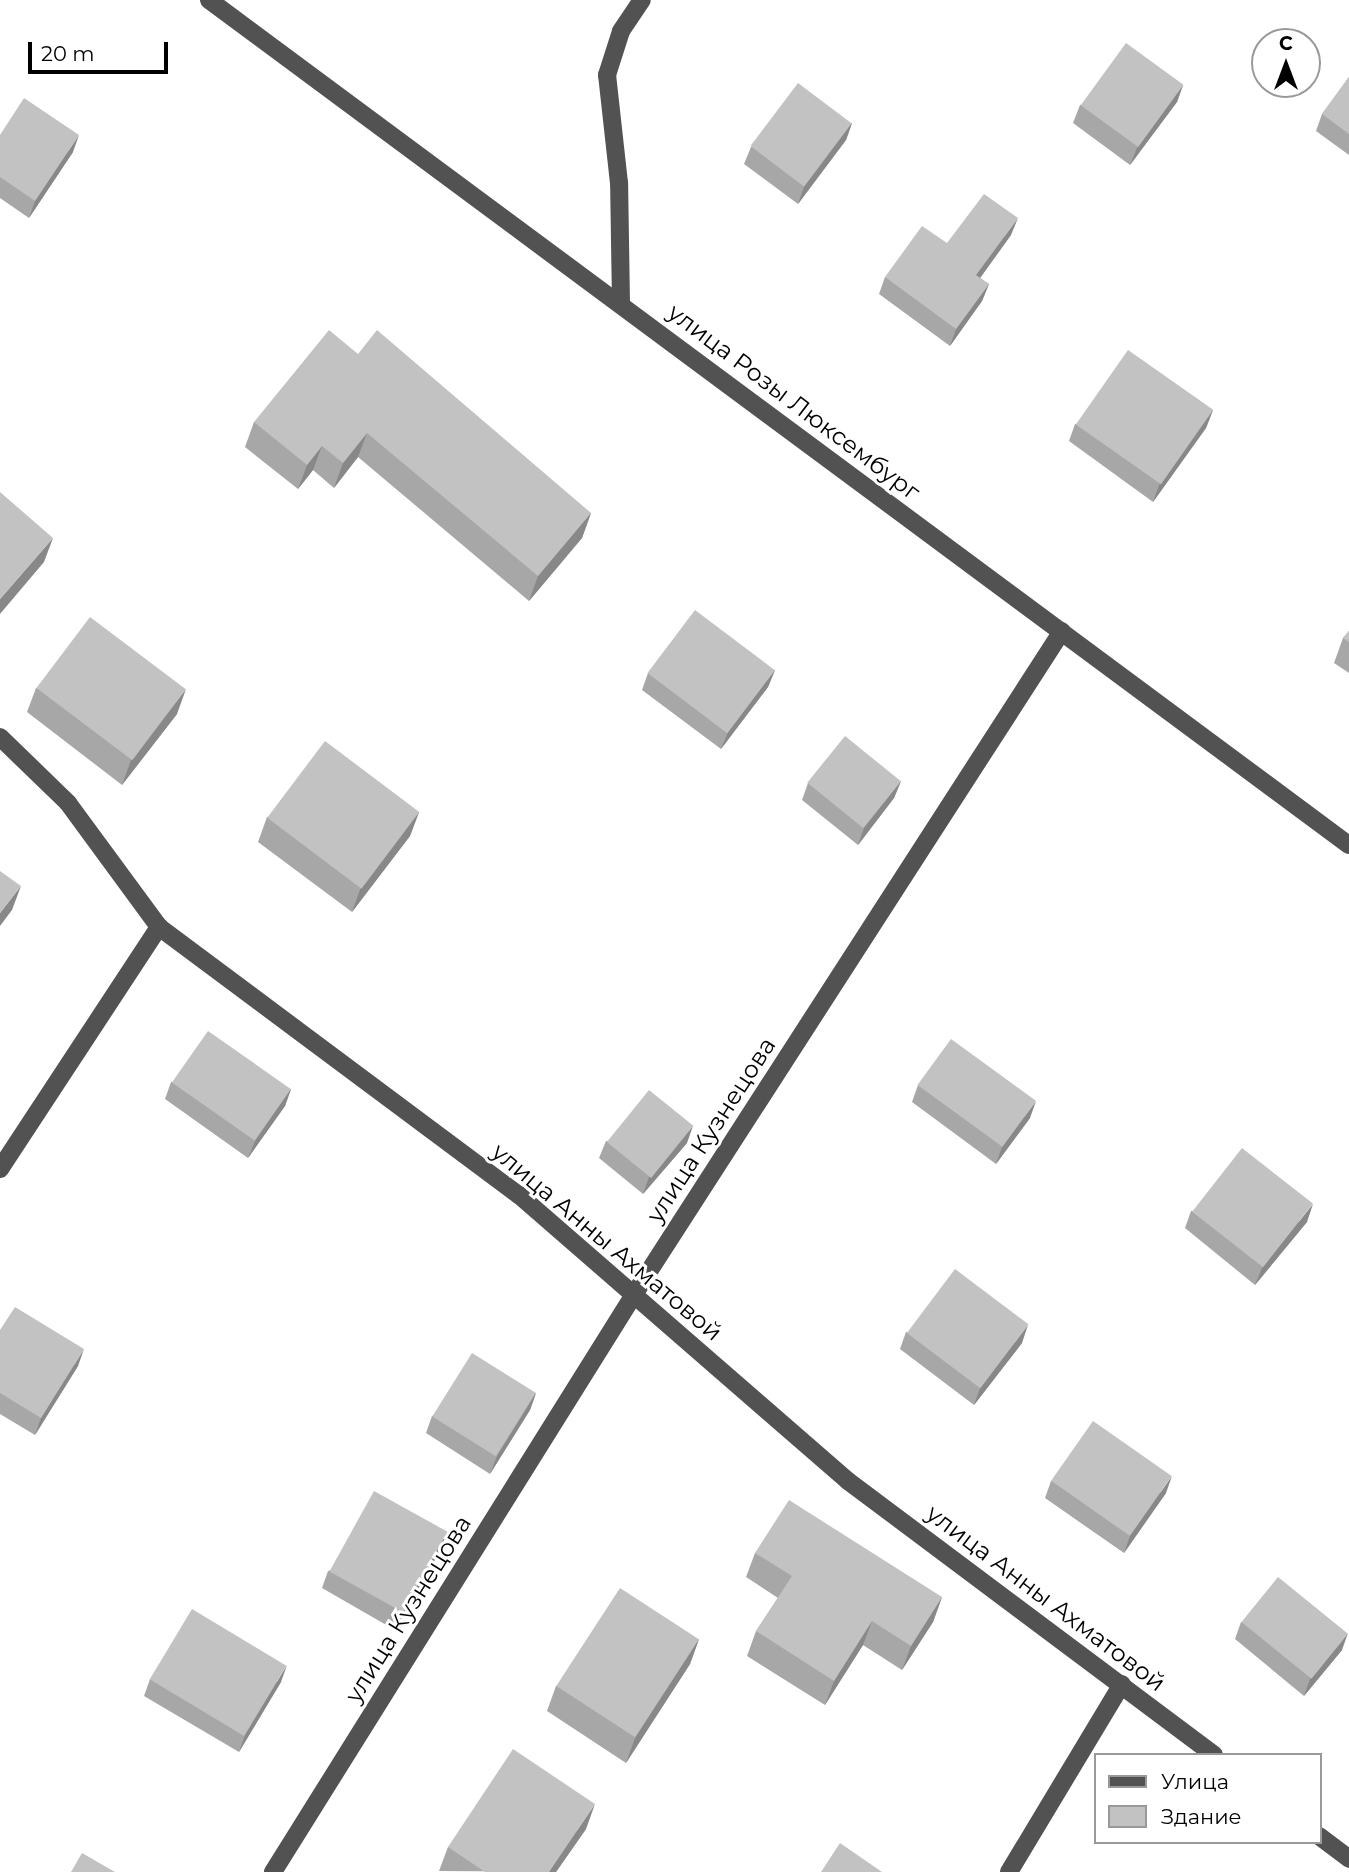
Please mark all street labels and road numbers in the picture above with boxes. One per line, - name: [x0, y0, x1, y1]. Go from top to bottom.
- street label: улица Розы Люксембург: [662, 298, 926, 506]
- street label: улица Кузнецова: [640, 1032, 782, 1228]
- street label: улица Анны Ахматовой: [486, 1137, 728, 1347]
- street label: улица Анны Ахматовой: [921, 1499, 1171, 1697]
- street label: улица Кузнецова: [339, 1510, 477, 1708]

